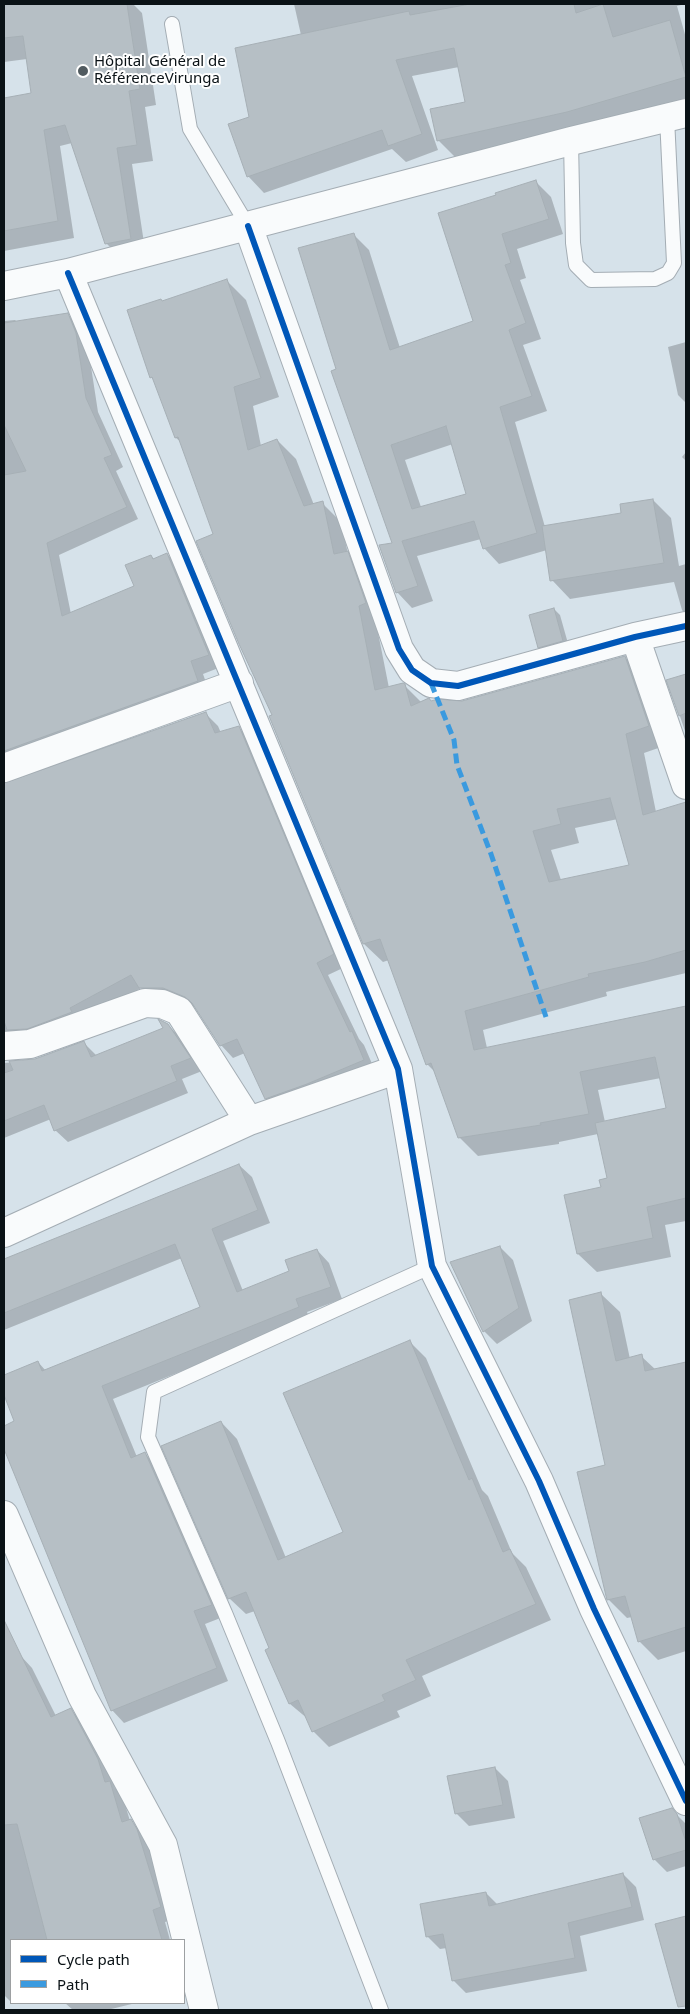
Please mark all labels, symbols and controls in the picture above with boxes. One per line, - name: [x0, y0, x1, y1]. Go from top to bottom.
- place label: Hôpital Général de RéférenceVirunga: [94, 53, 226, 88]
- marker: Hôpital Général de RéférenceVirunga: [76, 64, 90, 78]
- legend: [10, 1939, 185, 2004]
- text: Cycle path: [57, 1949, 130, 1969]
- text: Path: [57, 1974, 89, 1994]

